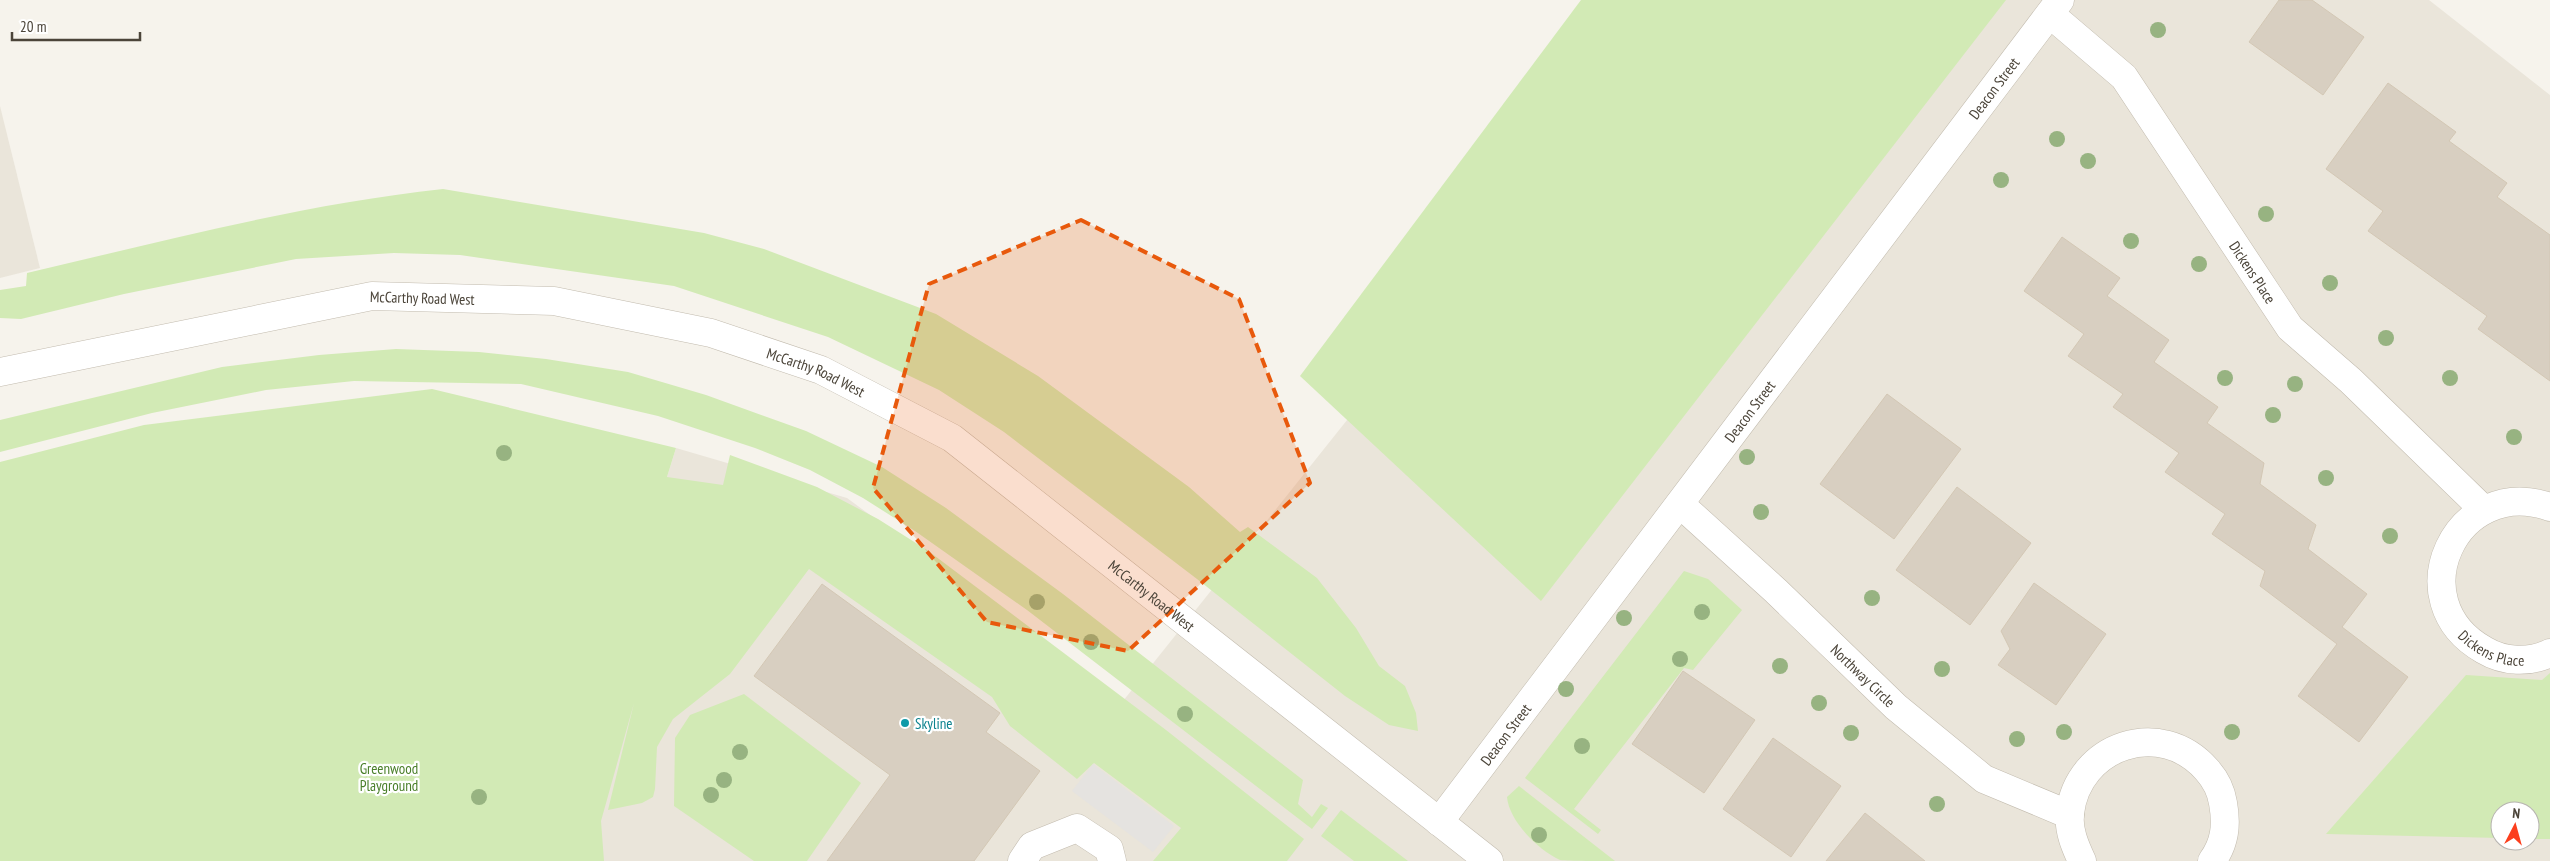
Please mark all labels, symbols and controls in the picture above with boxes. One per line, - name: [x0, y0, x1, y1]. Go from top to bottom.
- scale bar: [12, 10, 140, 42]
- text: 20 m: [20, 17, 46, 36]
- street label: Deacon Street: [1964, 53, 2023, 123]
- street label: Dickens Place: [2226, 237, 2280, 307]
- street label: McCarthy Road West: [370, 286, 475, 308]
- street label: McCarthy Road West: [764, 343, 868, 401]
- street label: Deacon Street: [1720, 376, 1779, 446]
- street label: McCarthy Road West: [1105, 556, 1199, 635]
- street label: Dickens Place: [2455, 626, 2524, 669]
- street label: Northway Circle: [1827, 640, 1900, 711]
- street label: Deacon Street: [1476, 700, 1535, 769]
- place label: Skyline: [915, 714, 952, 733]
- marker: Skyline: [899, 717, 911, 729]
- park label: Greenwood Playground: [360, 759, 418, 795]
- north arrow: [2490, 801, 2540, 851]
- text: N: [2512, 804, 2521, 822]

